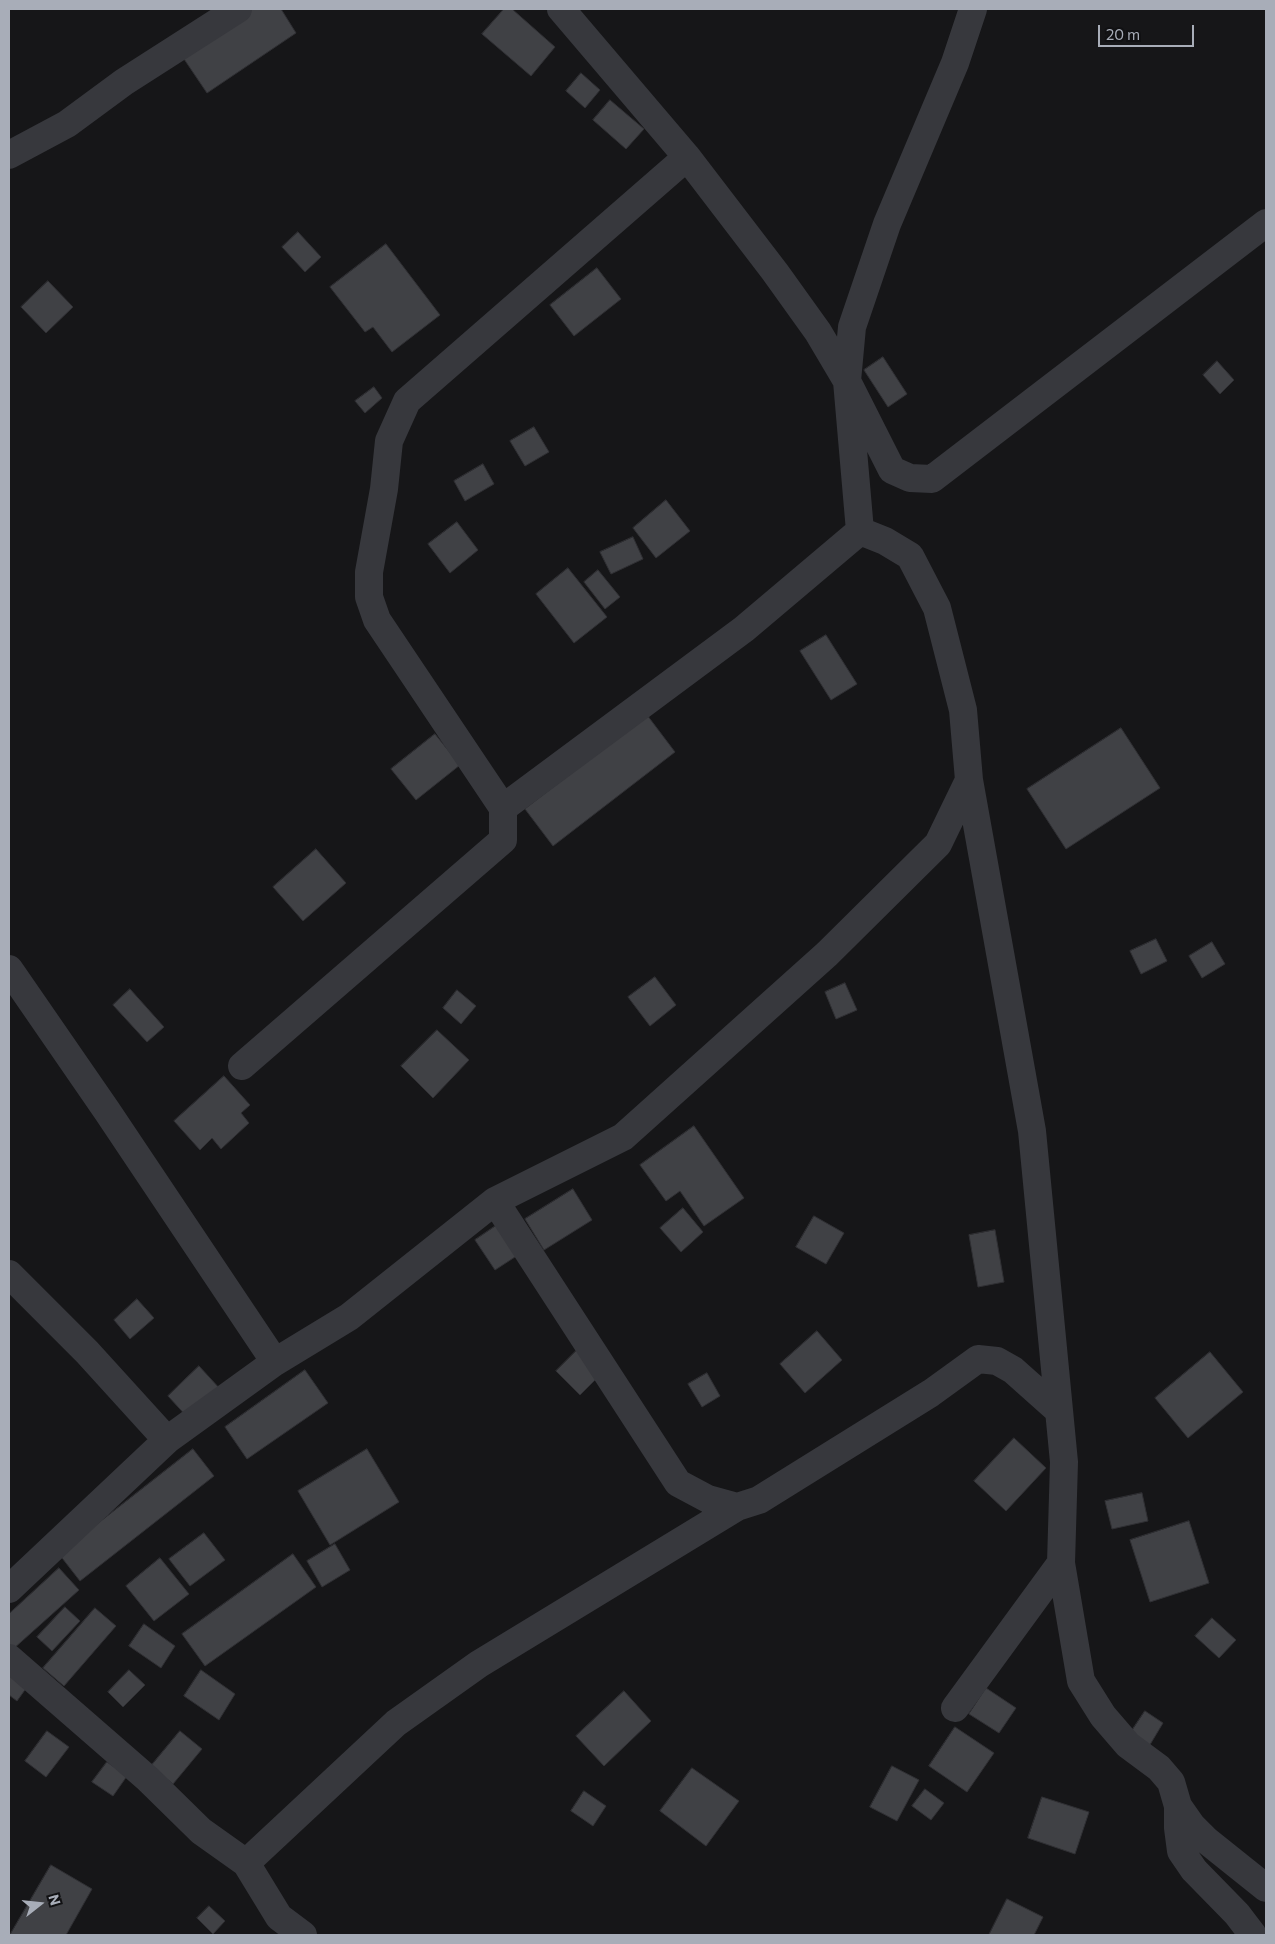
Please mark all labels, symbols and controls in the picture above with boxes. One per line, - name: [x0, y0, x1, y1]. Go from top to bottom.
- scale bar: [1100, 15, 1196, 47]
- text: 20 m: [1106, 25, 1140, 43]
- north arrow: [15, 1879, 65, 1929]
- text: N: [45, 1892, 65, 1907]

